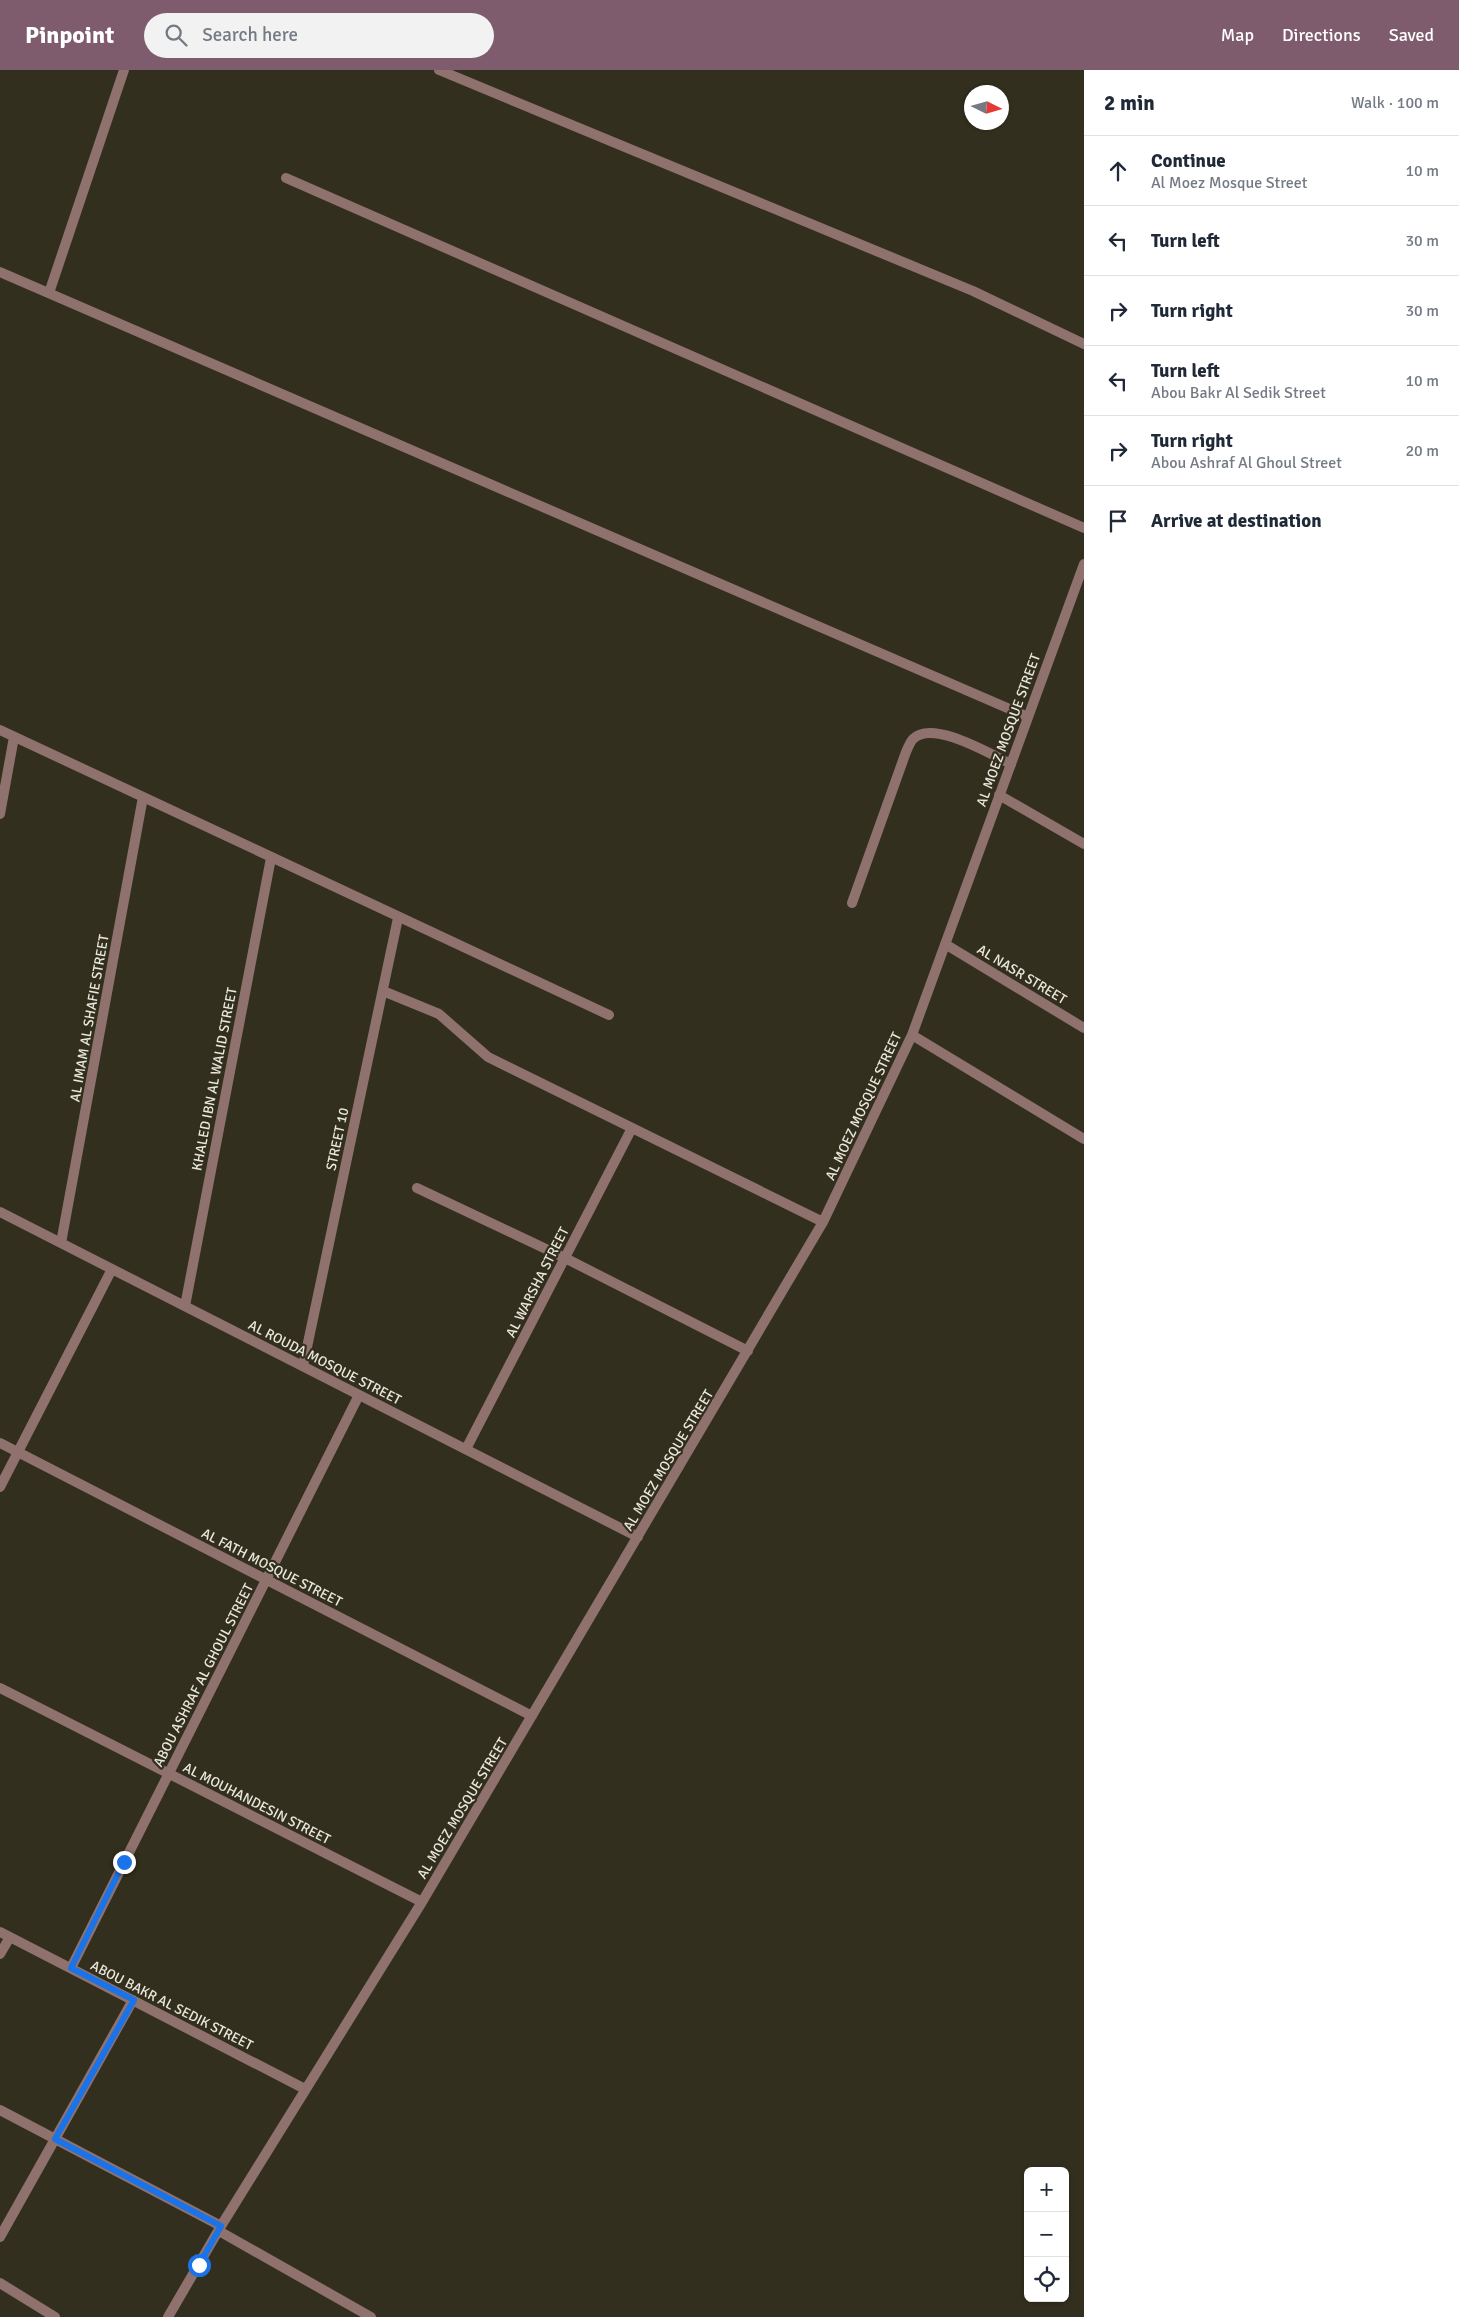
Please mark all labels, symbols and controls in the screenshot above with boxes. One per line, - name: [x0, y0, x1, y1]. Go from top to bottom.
- search box: [144, 13, 494, 58]
- text: Pinpoint: [25, 20, 114, 50]
- icon: search: [162, 21, 190, 49]
- text: Search here: [202, 23, 298, 47]
- text: Map: [1221, 24, 1254, 46]
- text: Directions: [1282, 24, 1361, 46]
- text: Saved: [1389, 24, 1434, 46]
- north arrow: [964, 85, 1009, 130]
- text: 2 min: [1104, 90, 1155, 116]
- text: Walk · 100 m: [1351, 93, 1439, 113]
- text: Continue: [1151, 149, 1226, 173]
- icon: ahead: [1104, 157, 1132, 185]
- text: 10 m: [1405, 161, 1439, 181]
- text: Al Moez Mosque Street: [1151, 173, 1307, 193]
- icon: left: [1104, 227, 1132, 255]
- text: Turn left: [1151, 229, 1220, 253]
- text: 30 m: [1405, 231, 1439, 251]
- icon: right: [1104, 297, 1132, 325]
- text: Turn right: [1151, 299, 1233, 323]
- text: 30 m: [1405, 301, 1439, 321]
- text: Turn left: [1151, 359, 1220, 383]
- icon: left: [1104, 367, 1132, 395]
- text: 10 m: [1405, 371, 1439, 391]
- text: Abou Bakr Al Sedik Street: [1151, 383, 1326, 403]
- text: Turn right: [1151, 429, 1233, 453]
- icon: right: [1104, 437, 1132, 465]
- text: 20 m: [1405, 441, 1439, 461]
- text: Abou Ashraf Al Ghoul Street: [1151, 453, 1342, 473]
- icon: arrive: [1104, 507, 1132, 535]
- text: Arrive at destination: [1151, 509, 1322, 533]
- street label: AL MOEZ MOSQUE STREET: [973, 651, 1044, 809]
- street label: AL IMAM AL SHAFIE STREET: [66, 933, 113, 1103]
- street label: AL NASR STREET: [974, 941, 1070, 1008]
- street label: KHALED IBN AL WALID STREET: [188, 986, 241, 1172]
- street label: AL MOEZ MOSQUE STREET: [822, 1029, 905, 1183]
- street label: STREET 10: [323, 1106, 352, 1172]
- street label: AL WARSHA STREET: [502, 1224, 573, 1340]
- street label: AL ROUDA MOSQUE STREET: [245, 1316, 404, 1408]
- street label: AL MOEZ MOSQUE STREET: [620, 1387, 717, 1534]
- street label: AL FATH MOSQUE STREET: [199, 1525, 345, 1610]
- street label: ABOU ASHRAF AL GHOUL STREET: [150, 1581, 257, 1770]
- street label: AL MOEZ MOSQUE STREET: [414, 1735, 511, 1882]
- street label: AL MOUHANDESIN STREET: [180, 1759, 333, 1848]
- route end: [113, 1851, 136, 1874]
- street label: ABOU BAKR AL SEDIK STREET: [88, 1957, 256, 2054]
- map controls: [1024, 2167, 1069, 2302]
- button: +: [1024, 2167, 1069, 2212]
- button: −: [1024, 2212, 1069, 2257]
- route start: [188, 2254, 211, 2277]
- button: locate: [1024, 2257, 1069, 2302]

